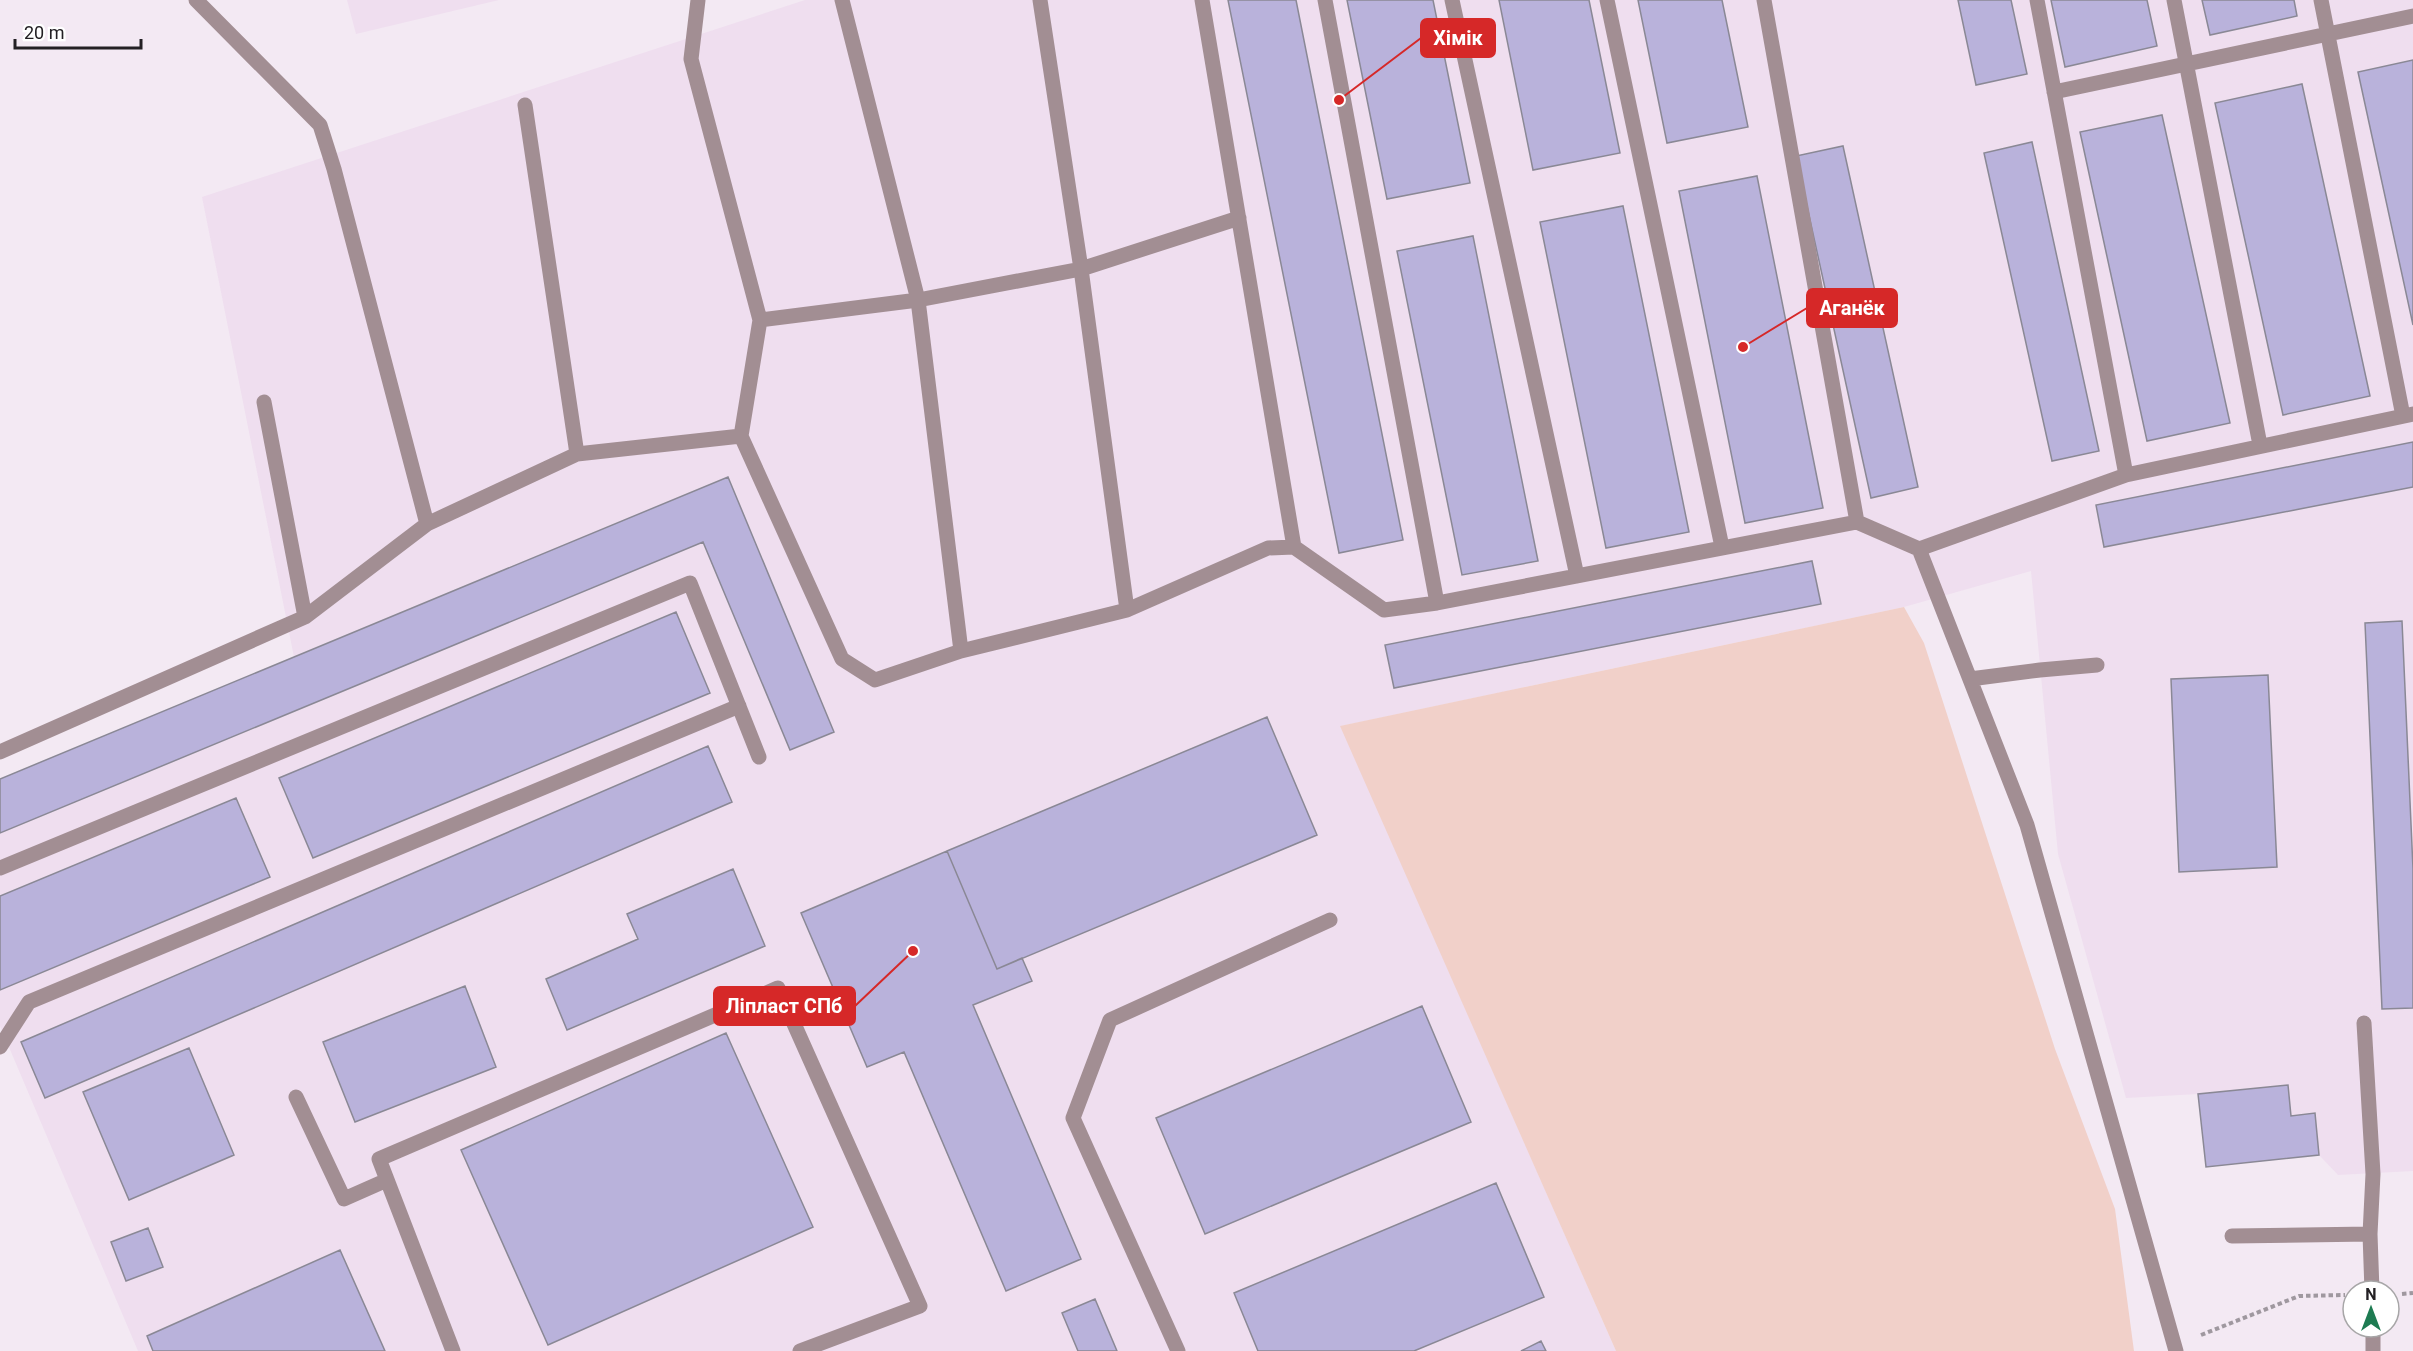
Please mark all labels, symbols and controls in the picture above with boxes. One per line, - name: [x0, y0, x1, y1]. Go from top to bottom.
- scale bar: [15, 12, 141, 50]
- callout: Хімік: [1421, 19, 1495, 57]
- text: 20 m: [24, 22, 64, 43]
- text: Хімік: [1433, 26, 1484, 50]
- callout: Аганёк: [1807, 289, 1897, 327]
- text: Аганёк: [1819, 296, 1886, 320]
- callout: Ліпласт СПб: [714, 987, 855, 1025]
- text: Ліпласт СПб: [725, 994, 843, 1018]
- north arrow: [2341, 1279, 2401, 1339]
- text: N: [2365, 1285, 2377, 1304]

